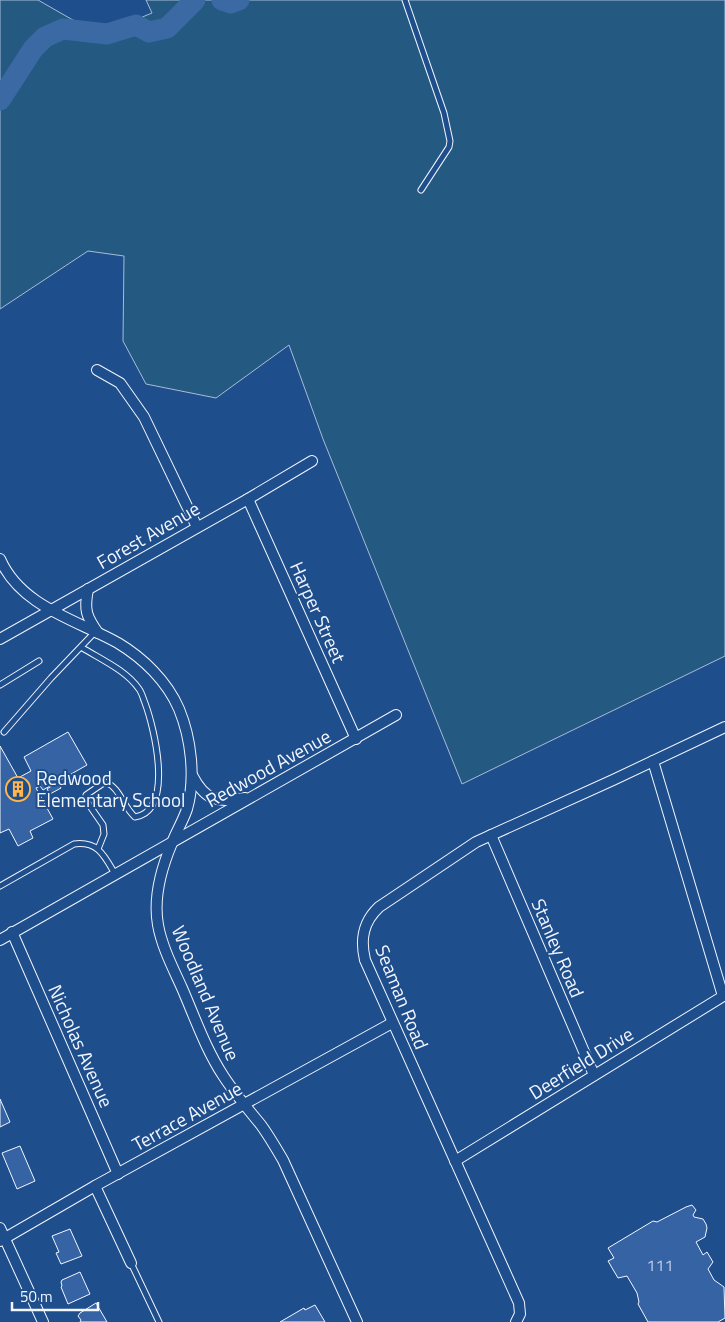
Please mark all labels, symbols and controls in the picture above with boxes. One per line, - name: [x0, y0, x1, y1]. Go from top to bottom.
- street label: Forest Avenue: [91, 493, 205, 576]
- street label: Harper Street: [283, 556, 354, 667]
- street label: Redwood Avenue: [200, 721, 336, 814]
- place label: Redwood Elementary School: [36, 763, 185, 814]
- building icon: Redwood Elementary School: [5, 776, 31, 802]
- street label: Stanley Road: [525, 894, 592, 1002]
- street label: Woodland Avenue: [165, 921, 248, 1065]
- street label: Seaman Road: [368, 940, 437, 1053]
- street label: Nicholas Avenue: [41, 980, 122, 1112]
- street label: Deerfield Drive: [523, 1019, 639, 1106]
- street label: Terrace Avenue: [126, 1073, 247, 1158]
- house number: 111: [647, 1253, 673, 1277]
- scale bar: [12, 1280, 99, 1312]
- text: 50 m: [20, 1285, 53, 1308]

